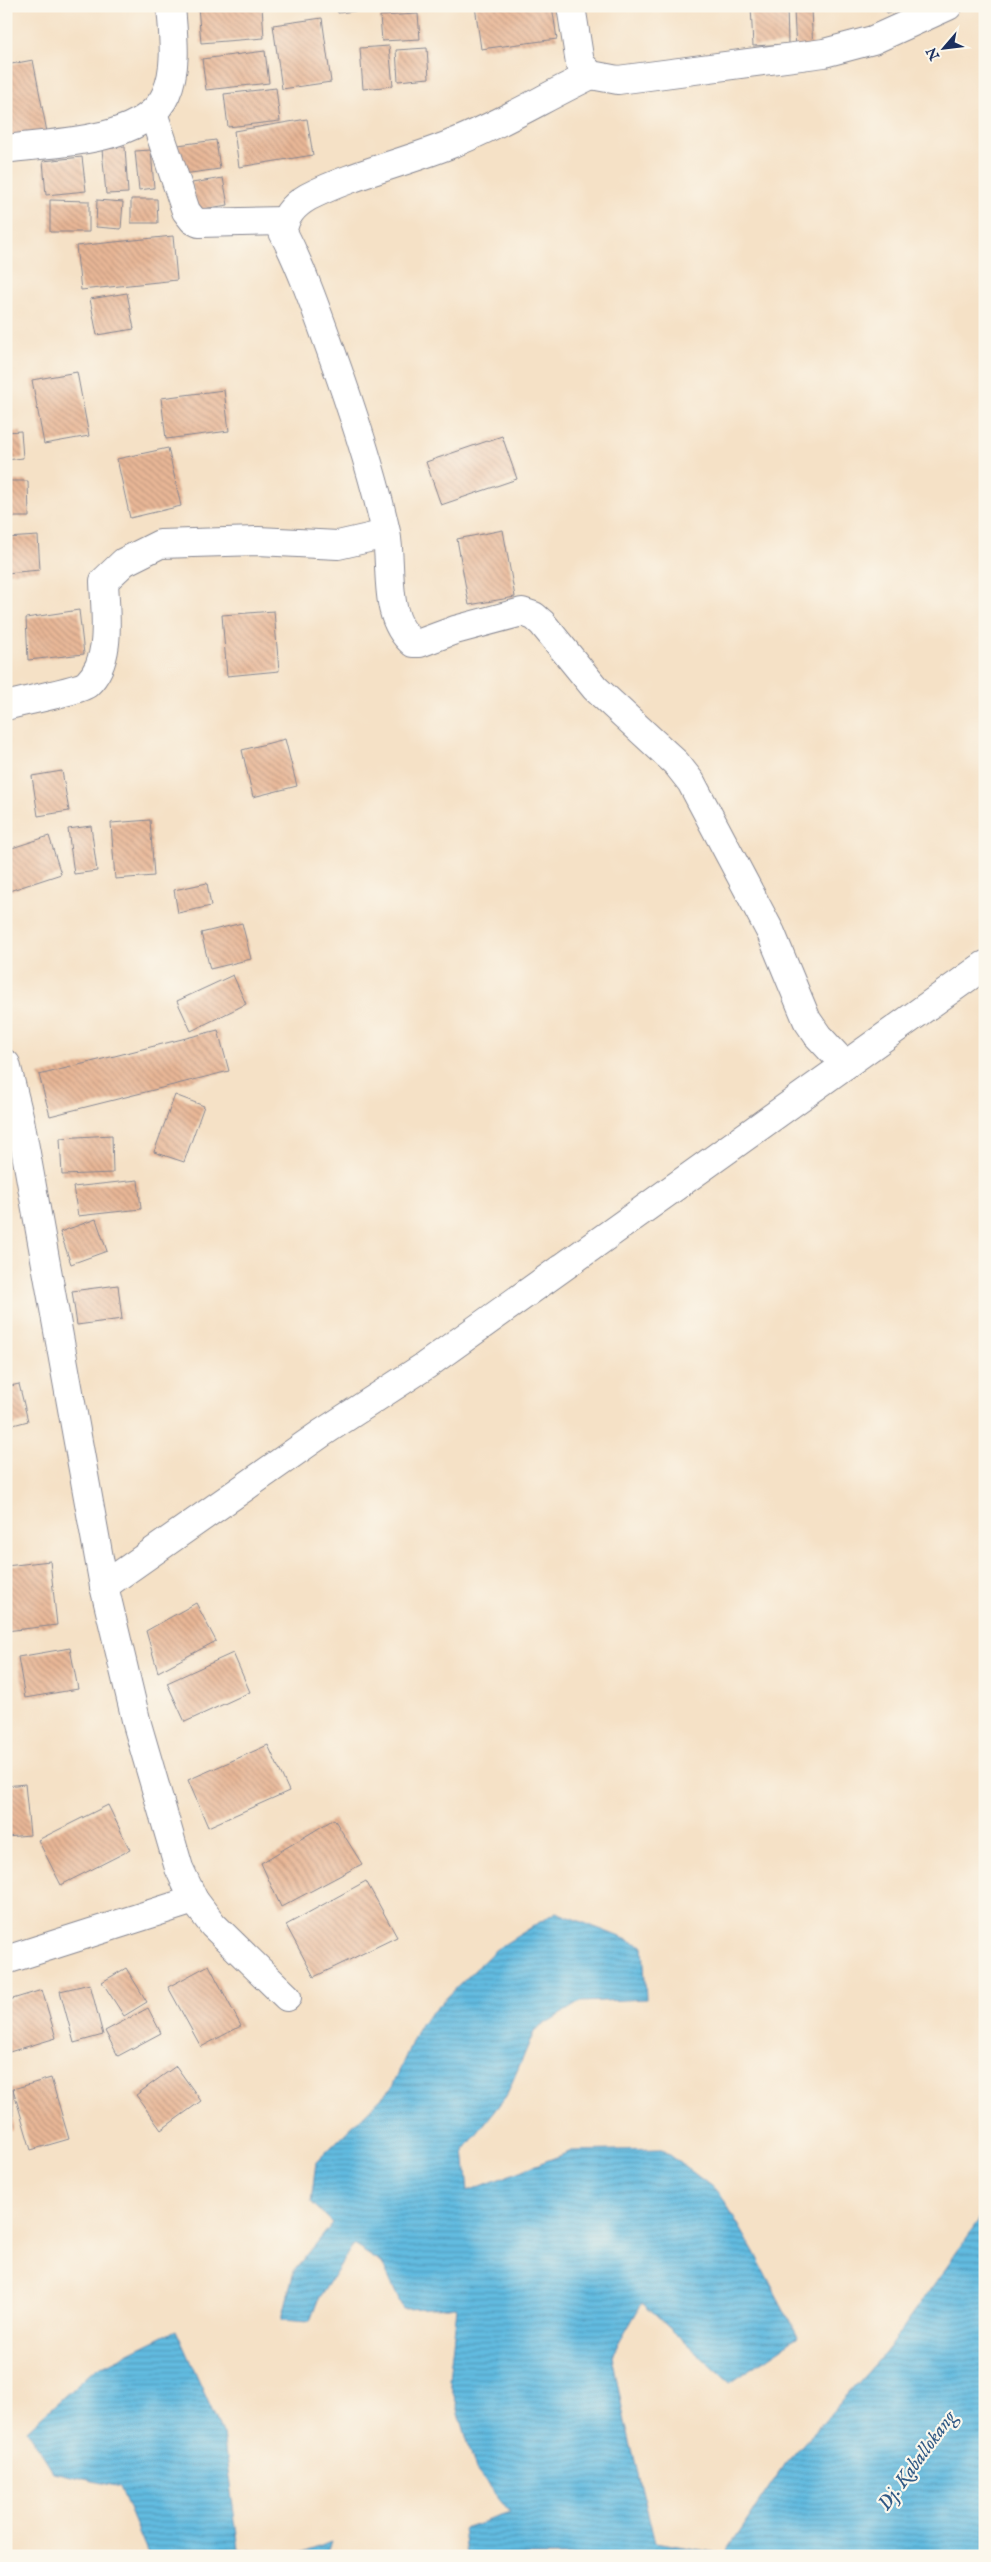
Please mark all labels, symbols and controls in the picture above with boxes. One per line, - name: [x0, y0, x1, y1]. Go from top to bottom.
- north arrow: [918, 22, 968, 72]
- text: N: [923, 44, 945, 64]
- water label: Dj. Kaballokang: [873, 2405, 963, 2516]

